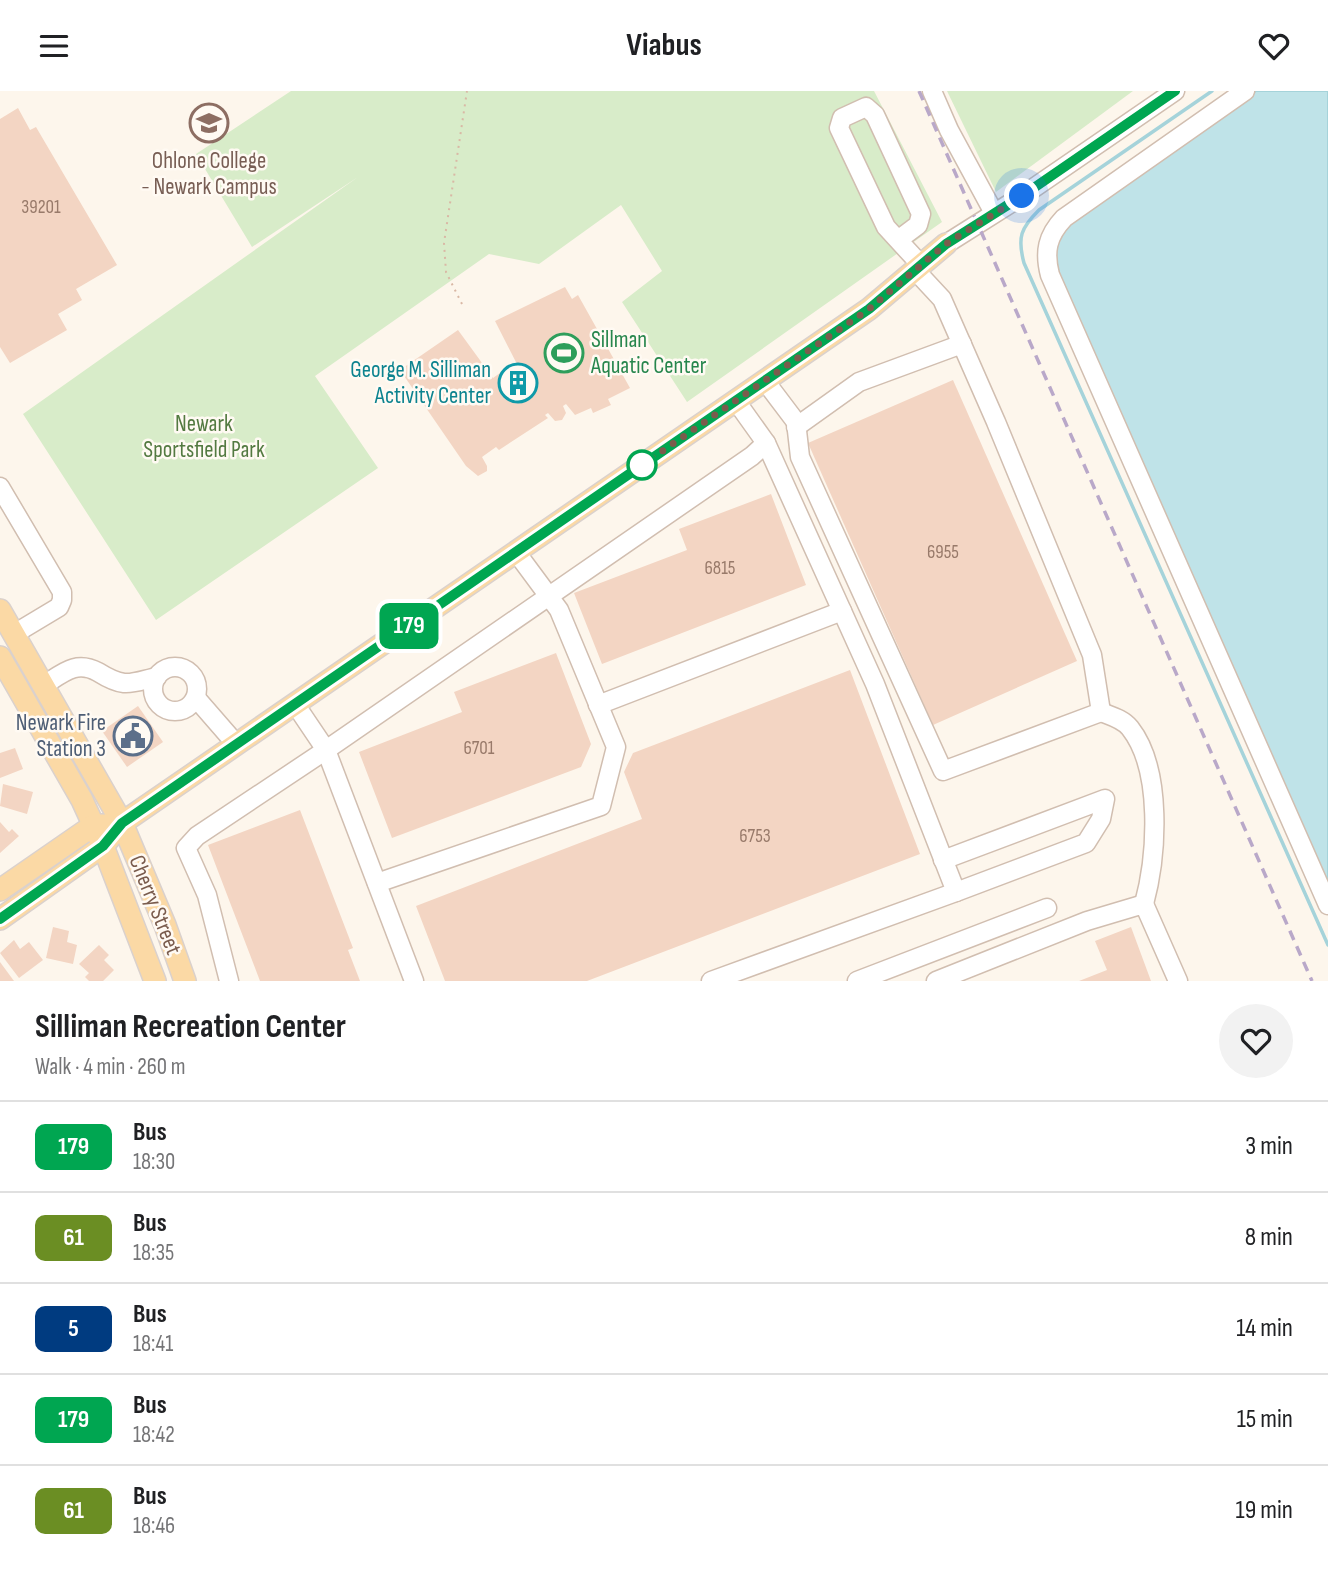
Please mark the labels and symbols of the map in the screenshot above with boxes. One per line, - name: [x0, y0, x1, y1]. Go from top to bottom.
- school or university icon: Ohlone College - Newark Campus: [188, 102, 230, 144]
- place label: Ohlone College - Newark Campus: [141, 147, 277, 201]
- your location: [1004, 178, 1039, 213]
- house number: 39201: [21, 196, 61, 219]
- place label: Sillman Aquatic Center: [590, 326, 707, 380]
- sports icon: Sillman Aquatic Center: [543, 332, 585, 374]
- place label: George M. Silliman Activity Center: [350, 356, 491, 410]
- building icon: George M. Silliman Activity Center: [497, 362, 539, 404]
- park label: Newark Sportsfield Park: [143, 410, 265, 464]
- unlabelled marker: [627, 450, 657, 480]
- house number: 6955: [927, 541, 959, 564]
- house number: 6815: [705, 557, 735, 580]
- line badge: 179: [369, 603, 449, 649]
- place label: Newark Fire Station 3: [16, 709, 106, 763]
- public building icon: Newark Fire Station 3: [112, 715, 154, 757]
- house number: 6701: [464, 737, 495, 760]
- house number: 6753: [739, 825, 771, 848]
- street label: Cherry Street: [122, 851, 188, 959]

